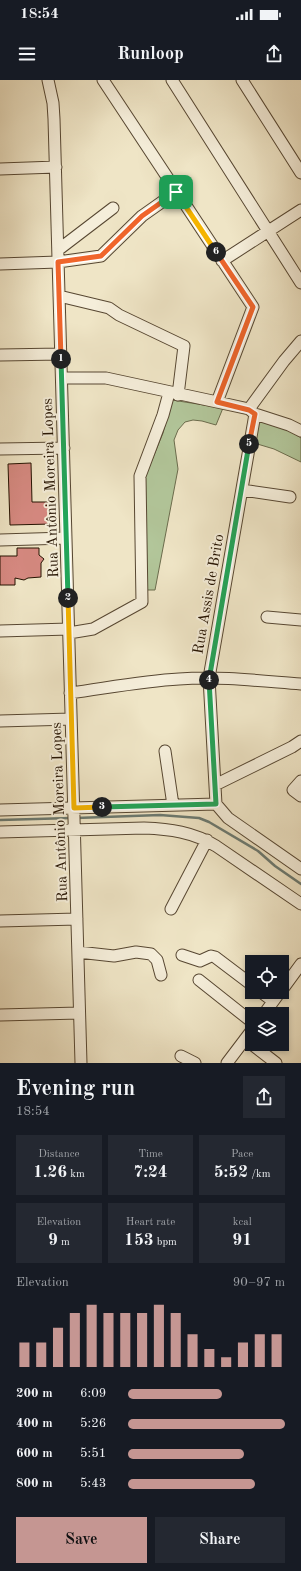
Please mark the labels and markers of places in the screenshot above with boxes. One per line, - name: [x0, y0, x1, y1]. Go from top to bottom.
- pin: [159, 175, 193, 209]
- pin: 6: [206, 242, 226, 262]
- pin: 1: [51, 349, 71, 369]
- pin: 5: [239, 434, 259, 454]
- pin: 2: [58, 588, 78, 608]
- pin: 4: [199, 670, 219, 690]
- pin: 3: [92, 797, 112, 817]

